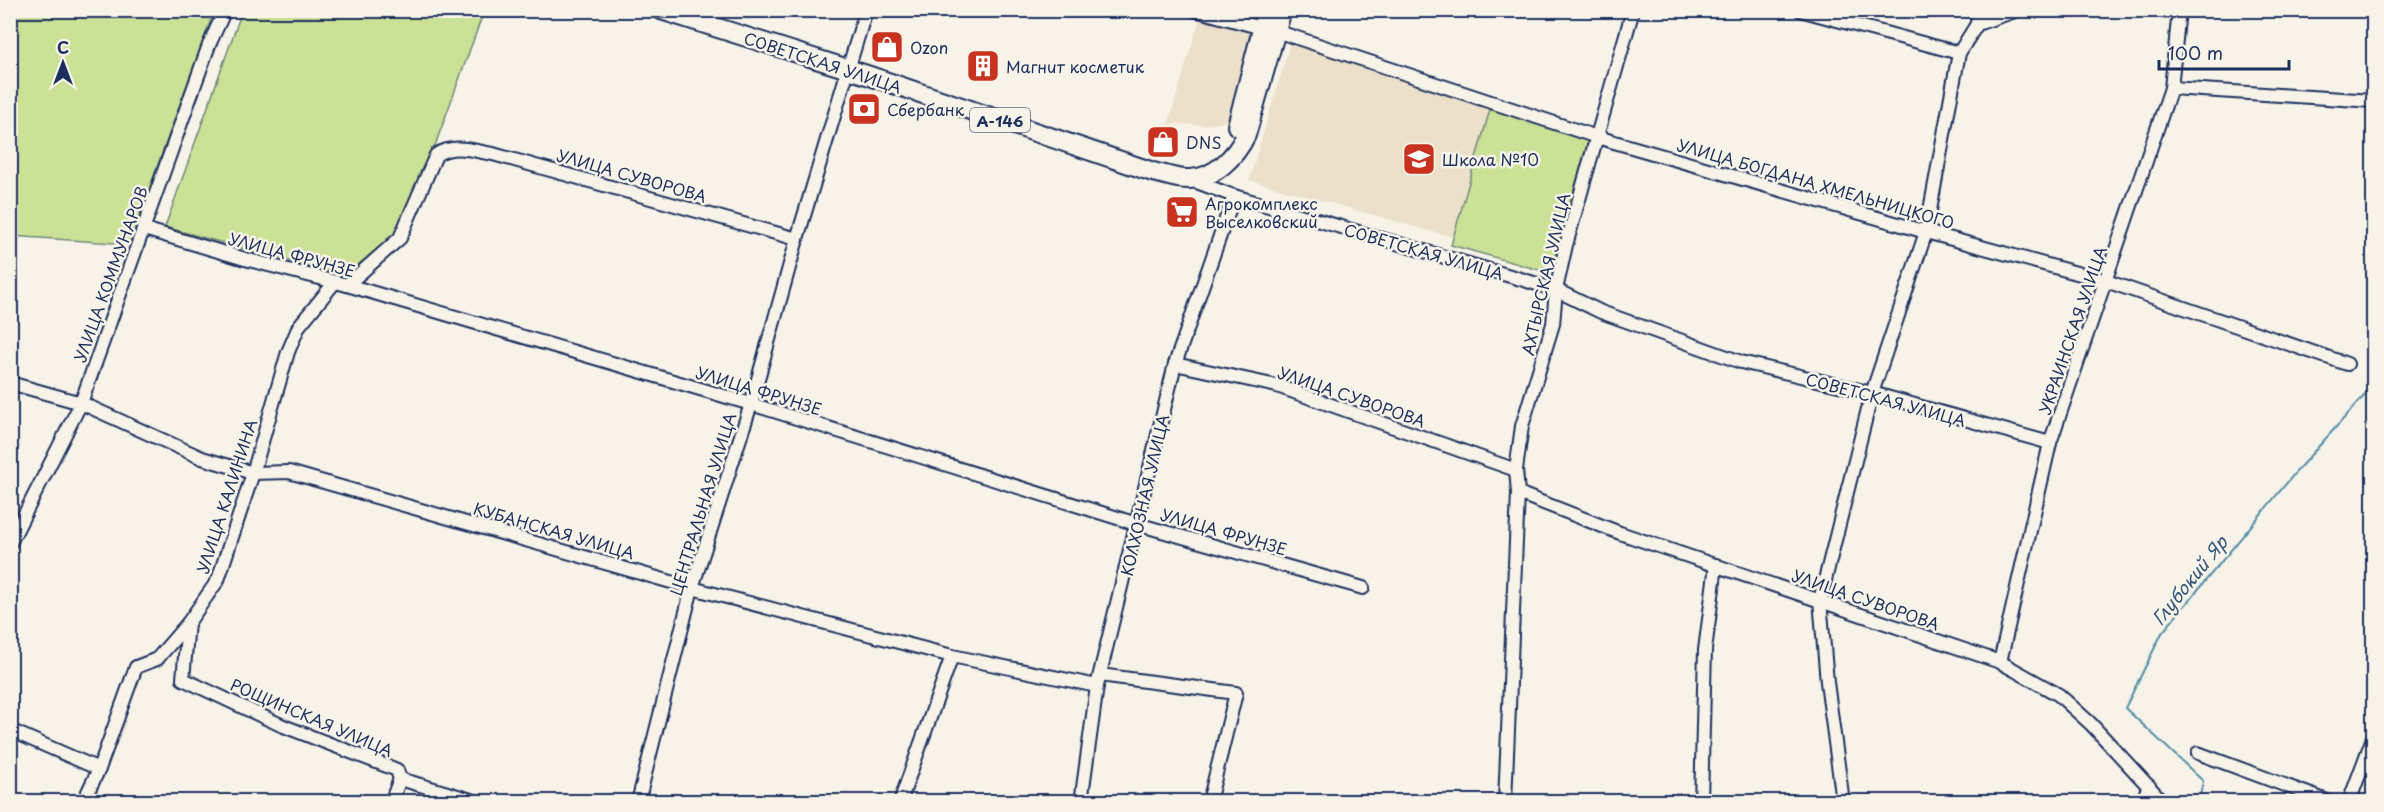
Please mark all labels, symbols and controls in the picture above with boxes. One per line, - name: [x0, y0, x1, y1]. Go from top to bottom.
- street label: СОВЕТСКАЯ УЛИЦА: [741, 25, 905, 99]
- shop icon: Ozon: [869, 29, 905, 65]
- north arrow: [33, 33, 93, 93]
- scale bar: [2159, 33, 2290, 71]
- text: С: [57, 35, 69, 59]
- place label: Ozon: [910, 35, 948, 59]
- text: 100 m: [2168, 39, 2223, 66]
- building icon: Магнит косметик: [965, 48, 1001, 84]
- place label: Магнит косметик: [1006, 54, 1145, 78]
- bank icon: Сбербанк: [846, 91, 882, 127]
- place label: Сбербанк: [887, 97, 965, 121]
- road number: А-146: [970, 108, 1030, 132]
- shop icon: DNS: [1145, 124, 1181, 160]
- place label: DNS: [1186, 130, 1221, 154]
- street label: УЛИЦА БОГДАНА ХМЕЛЬНИЦКОГО: [1675, 132, 1957, 234]
- school or university icon: Школа №10: [1401, 141, 1437, 177]
- street label: УЛИЦА СУВОРОВА: [554, 142, 710, 208]
- place label: Школа №10: [1442, 147, 1539, 171]
- street label: УЛИЦА КОММУНАРОВ: [67, 183, 153, 365]
- street label: АХТЫРСКАЯ УЛИЦА: [1515, 190, 1575, 358]
- place label: Агрокомплекс Выселковский: [1205, 191, 1318, 233]
- supermarket icon: Агрокомплекс Выселковский: [1164, 194, 1200, 230]
- street label: СОВЕТСКАЯ УЛИЦА: [1341, 217, 1507, 285]
- street label: УЛИЦА ФРУНЗЕ: [226, 226, 358, 282]
- street label: УКРАИНСКАЯ УЛИЦА: [2032, 243, 2112, 417]
- street label: УЛИЦА ФРУНЗЕ: [693, 359, 825, 421]
- street label: УЛИЦА СУВОРОВА: [1275, 359, 1429, 433]
- street label: СОВЕТСКАЯ УЛИЦА: [1803, 366, 1969, 432]
- street label: ЦЕНТРАЛЬНАЯ УЛИЦА: [663, 410, 741, 598]
- street label: КОЛХОЗНАЯ УЛИЦА: [1114, 412, 1174, 578]
- street label: УЛИЦА КАЛИНИНА: [190, 416, 262, 576]
- street label: КУБАНСКАЯ УЛИЦА: [471, 495, 637, 565]
- street label: УЛИЦА ФРУНЗЕ: [1158, 502, 1290, 560]
- water label: Глубокий Яр: [2145, 529, 2234, 630]
- street label: УЛИЦА СУВОРОВА: [1789, 562, 1943, 636]
- street label: РОЩИНСКАЯ УЛИЦА: [227, 672, 397, 762]

